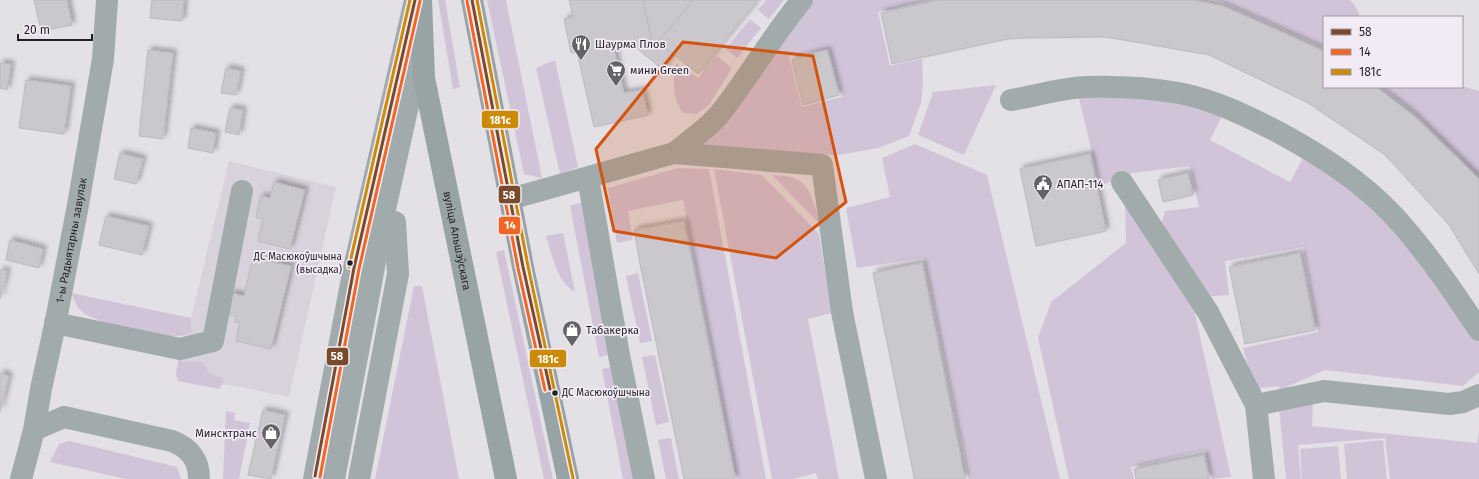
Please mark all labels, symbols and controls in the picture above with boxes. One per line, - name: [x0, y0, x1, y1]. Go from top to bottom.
- scale bar: [18, 16, 92, 42]
- legend: [1323, 16, 1463, 88]
- text: 20 m: [24, 23, 50, 37]
- text: 58: [1359, 25, 1372, 39]
- restaurant icon: Шаурма Плов: [570, 33, 592, 61]
- place label: Шаурма Плов: [595, 38, 666, 51]
- text: 14: [1359, 45, 1371, 59]
- supermarket icon: мини Green: [605, 59, 627, 87]
- place label: мини Green: [630, 64, 689, 77]
- text: 181с: [1359, 65, 1382, 79]
- line badge: 181с: [481, 110, 519, 129]
- text: 181с: [489, 114, 511, 127]
- public building icon: АПАП-114: [1032, 173, 1054, 201]
- street label: 1-ы Радыятарны завулак: [53, 176, 89, 304]
- place label: АПАП-114: [1057, 178, 1103, 191]
- line badge: 58: [498, 185, 521, 204]
- text: 58: [503, 189, 516, 202]
- street label: вуліца Альшэўскага: [441, 190, 474, 291]
- line badge: 14: [498, 216, 521, 235]
- text: 14: [504, 219, 516, 232]
- place label: ДС Масюкоўшчына (высадка): [253, 251, 342, 276]
- marker: ДС Масюкоўшчына (высадка): [345, 258, 355, 268]
- shop icon: Табакерка: [561, 319, 583, 347]
- place label: Табакерка: [586, 324, 639, 337]
- line badge: 58: [326, 347, 349, 366]
- line badge: 181с: [529, 349, 567, 368]
- text: 58: [331, 350, 344, 363]
- text: 181с: [537, 353, 559, 366]
- place label: ДС Масюкоўшчына: [561, 387, 650, 399]
- marker: ДС Масюкоўшчына: [550, 388, 560, 398]
- shop icon: Минсктранс: [260, 422, 282, 450]
- place label: Минсктранс: [195, 427, 257, 440]

